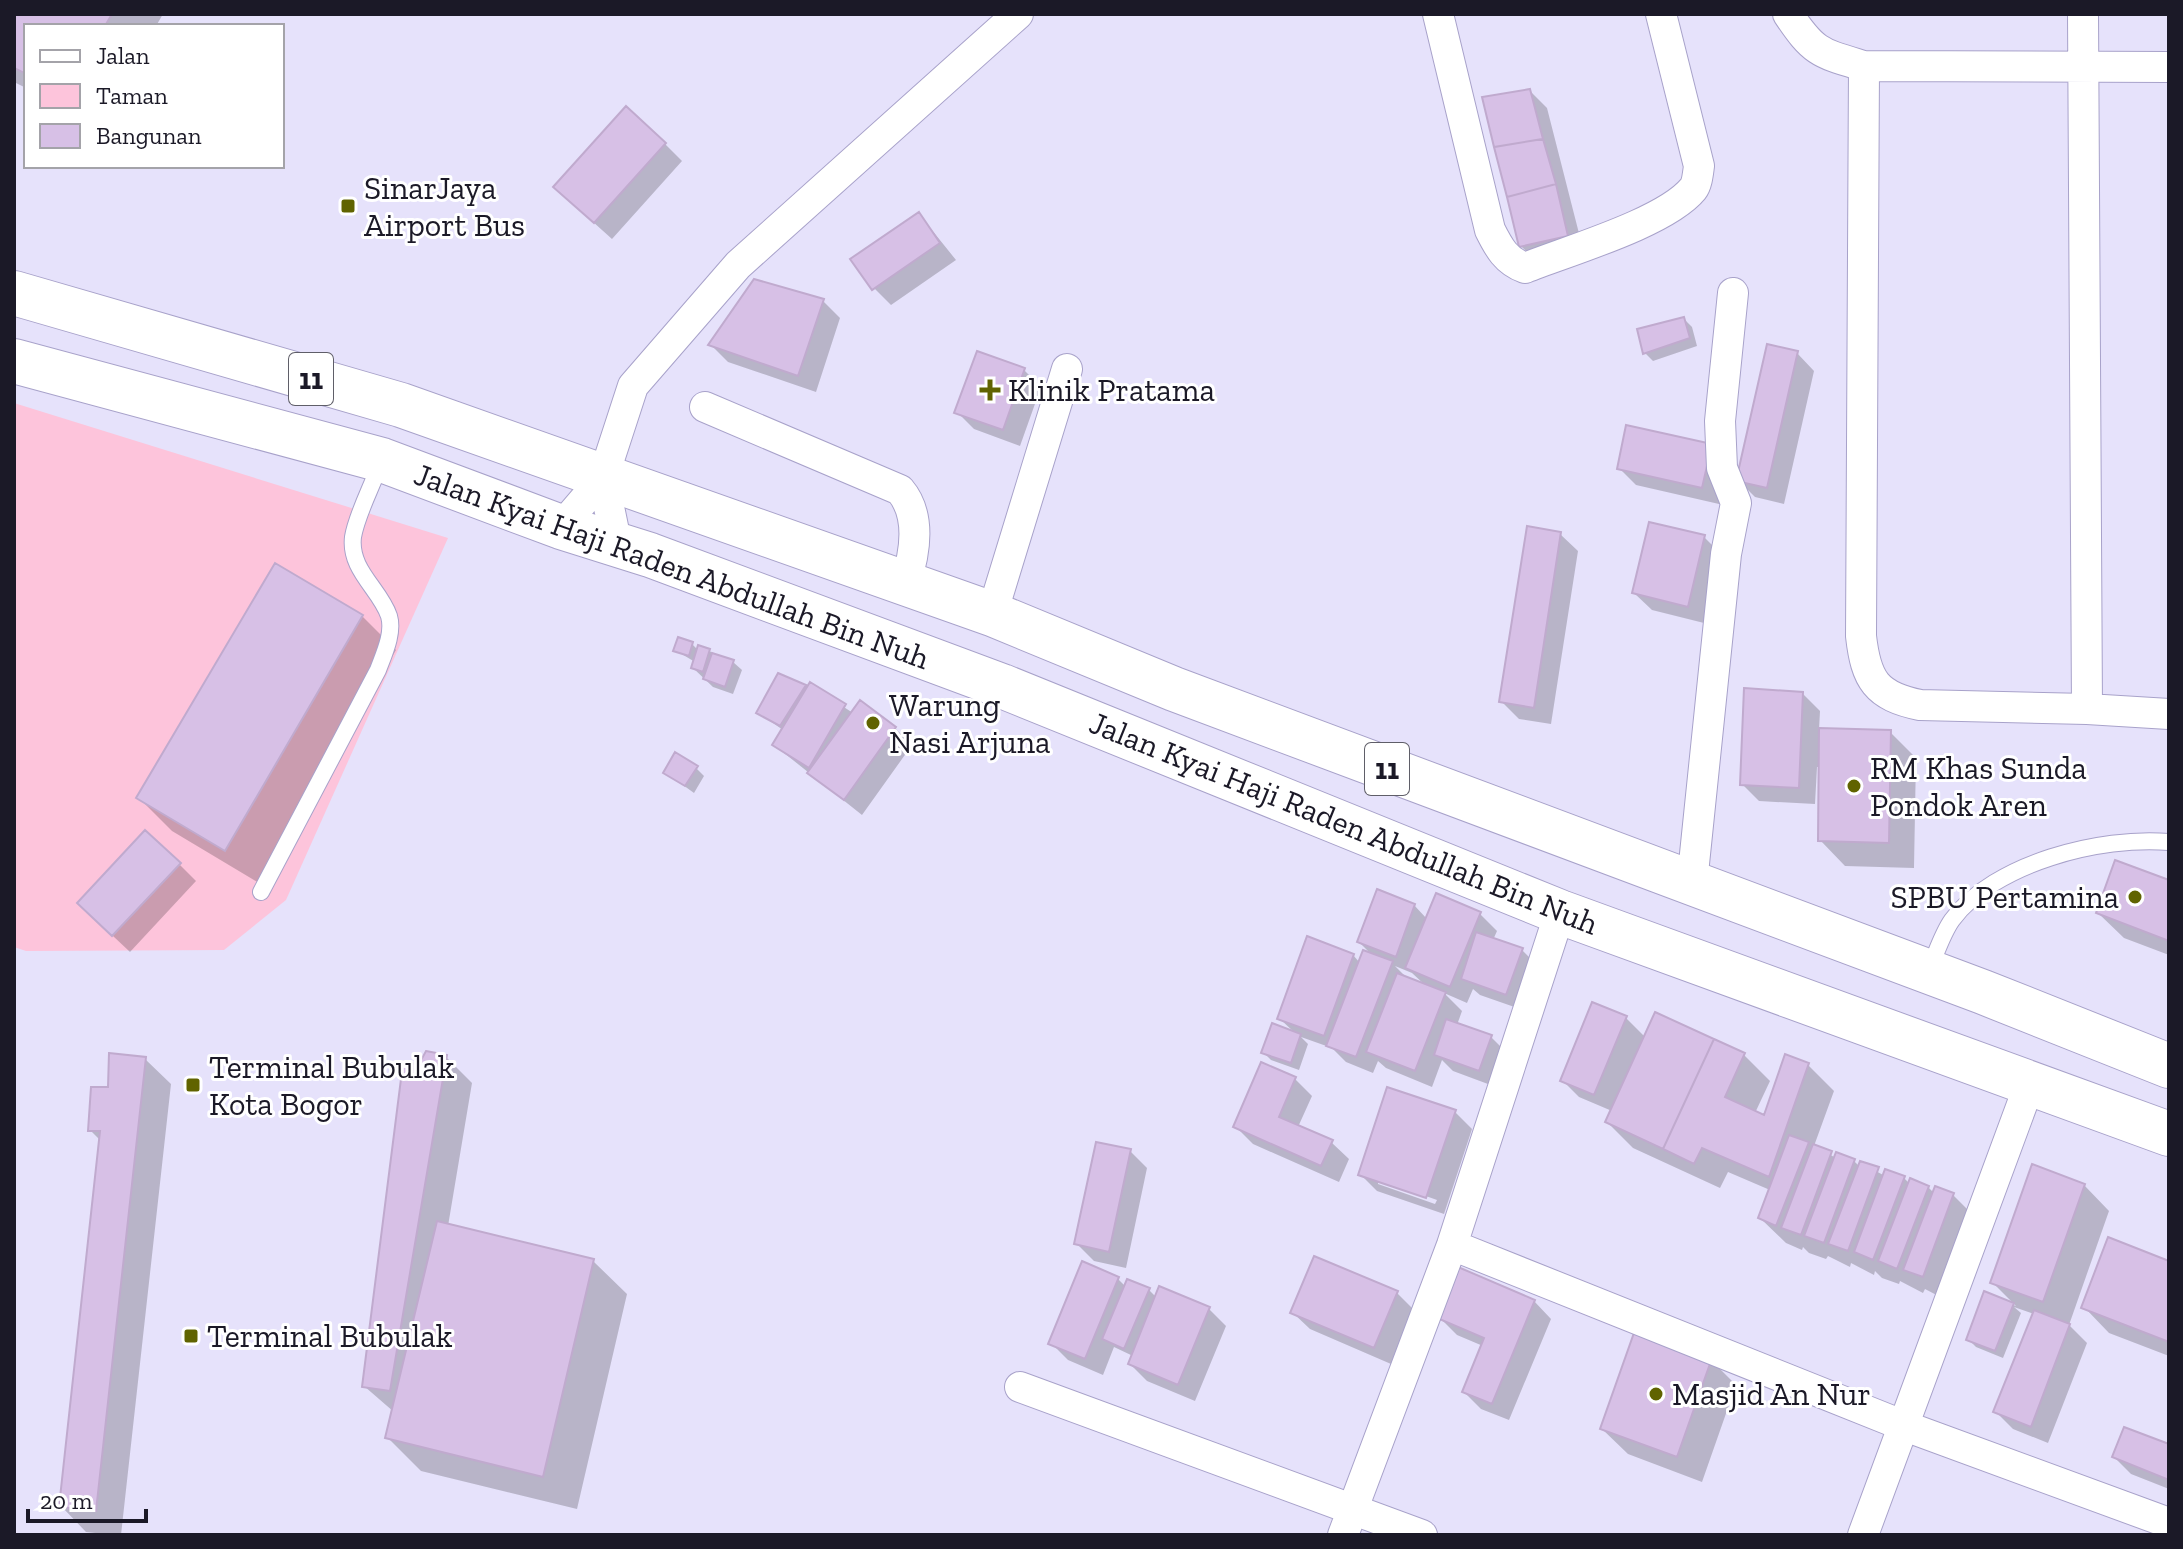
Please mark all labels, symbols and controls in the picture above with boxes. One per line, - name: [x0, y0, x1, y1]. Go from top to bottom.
- legend: [24, 24, 284, 168]
- text: Jalan: [96, 41, 150, 70]
- text: Taman: [96, 81, 168, 110]
- text: Bangunan: [96, 121, 202, 150]
- place label: SinarJaya Airport Bus: [364, 169, 525, 244]
- marker: SinarJaya Airport Bus: [339, 197, 357, 215]
- road number: 11: [289, 353, 333, 405]
- place label: Klinik Pratama: [1008, 371, 1215, 409]
- marker: Klinik Pratama: [979, 379, 1001, 401]
- street label: Jalan Kyai Haji Raden Abdullah Bin Nuh: [409, 455, 935, 677]
- place label: Warung Nasi Arjuna: [889, 686, 1051, 761]
- street label: Jalan Kyai Haji Raden Abdullah Bin Nuh: [1084, 703, 1604, 943]
- marker: Warung Nasi Arjuna: [864, 714, 882, 732]
- road number: 11: [1365, 743, 1409, 795]
- place label: RM Khas Sunda Pondok Aren: [1870, 749, 2087, 824]
- marker: RM Khas Sunda Pondok Aren: [1845, 777, 1863, 795]
- place label: SPBU Pertamina: [1891, 878, 2119, 916]
- marker: SPBU Pertamina: [2126, 888, 2144, 906]
- place label: Terminal Bubulak Kota Bogor: [209, 1048, 455, 1123]
- marker: Terminal Bubulak Kota Bogor: [184, 1076, 202, 1094]
- place label: Terminal Bubulak: [207, 1317, 453, 1355]
- marker: Terminal Bubulak: [182, 1327, 200, 1345]
- place label: Masjid An Nur: [1672, 1375, 1871, 1413]
- marker: Masjid An Nur: [1647, 1385, 1665, 1403]
- scale bar: [28, 1473, 146, 1523]
- text: 20 m: [40, 1486, 93, 1515]

